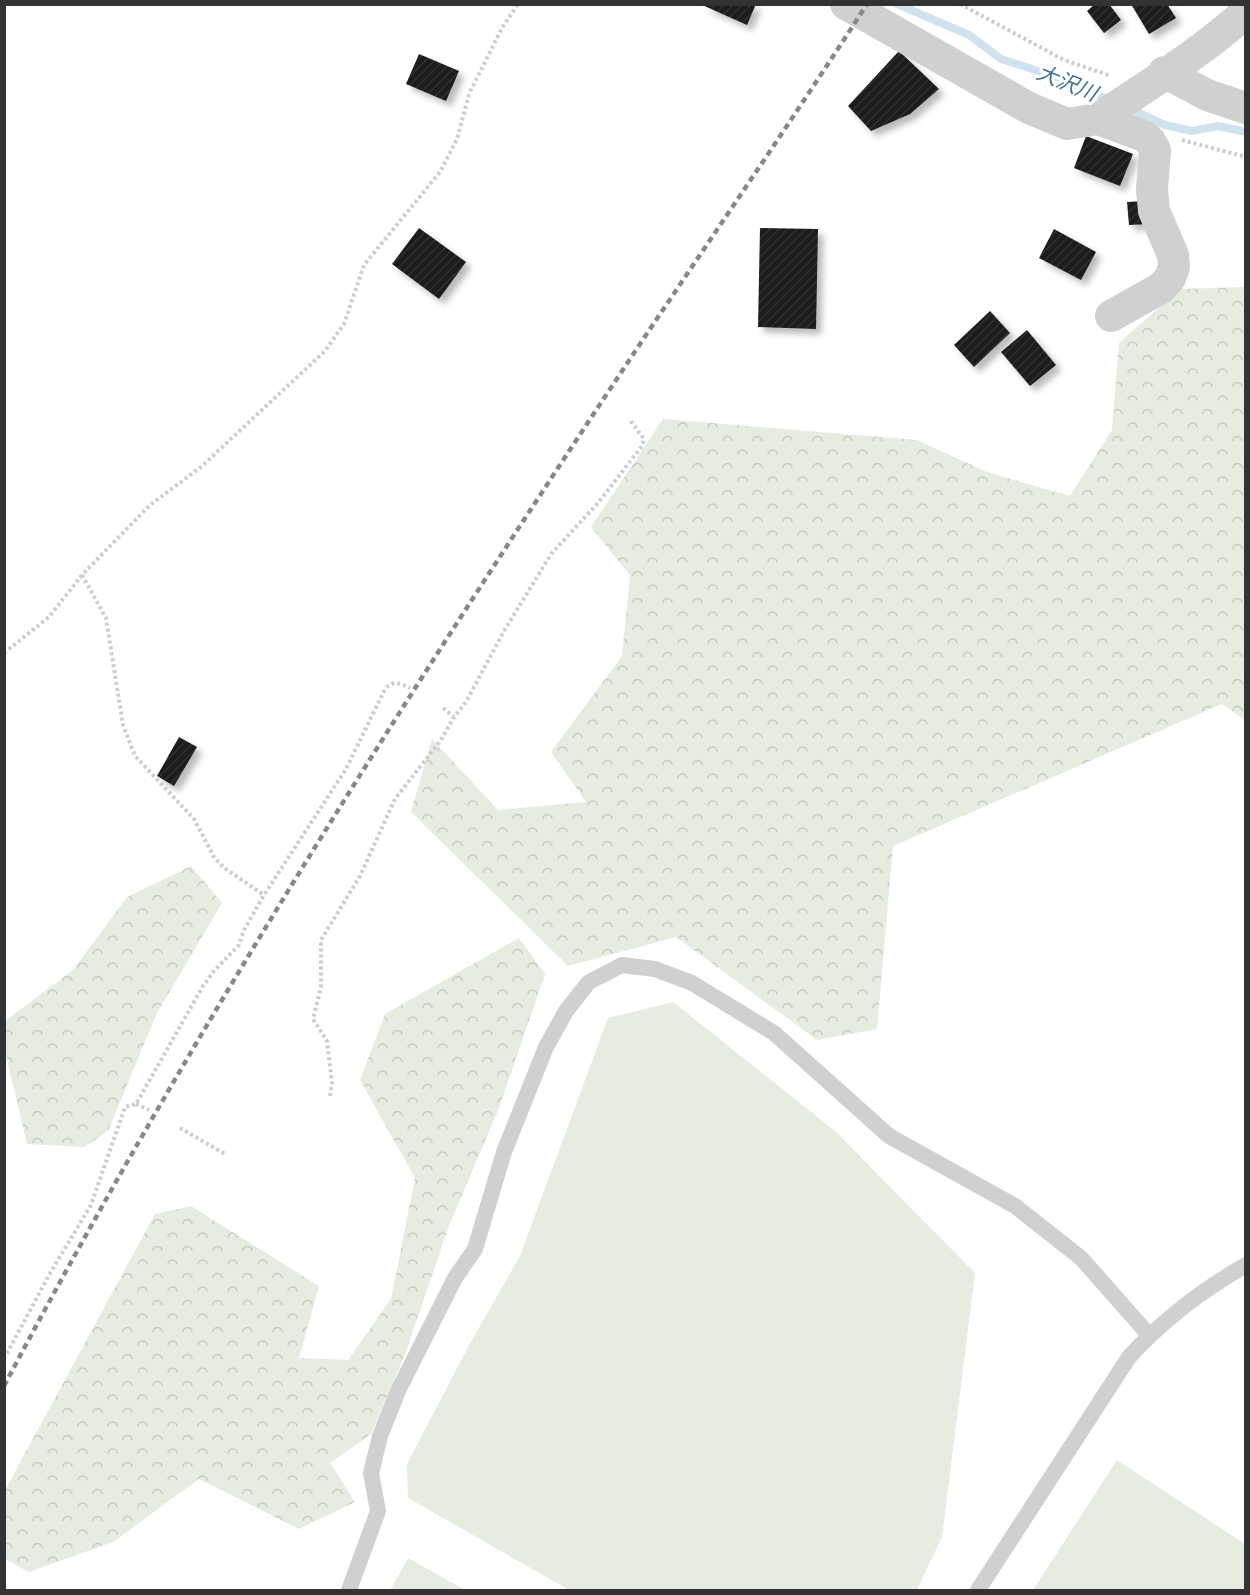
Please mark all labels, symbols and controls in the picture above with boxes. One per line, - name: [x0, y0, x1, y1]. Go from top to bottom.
- water label: 大沢川: [1033, 60, 1103, 107]

